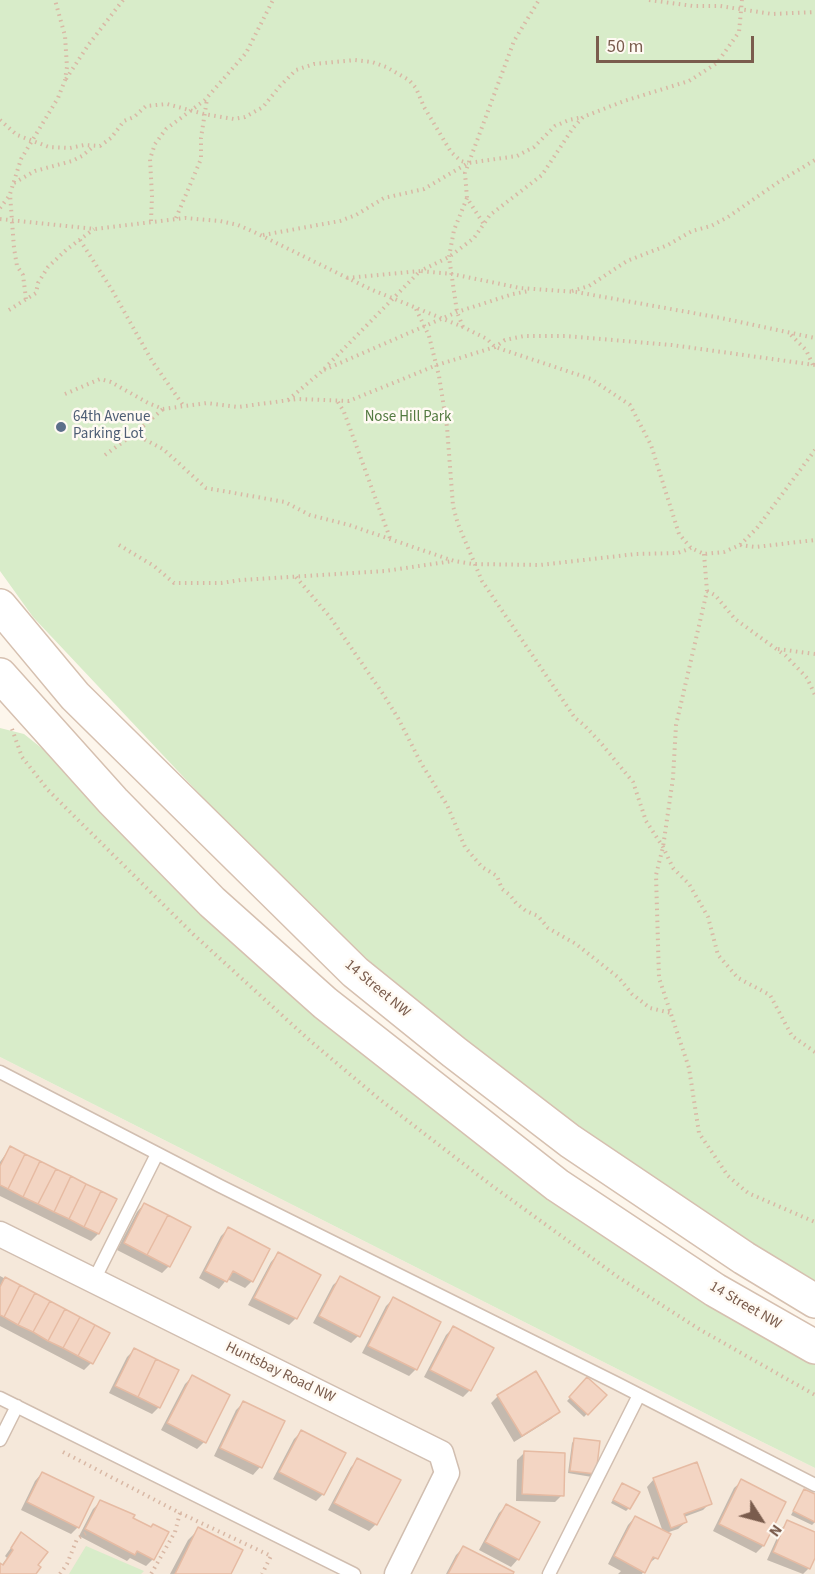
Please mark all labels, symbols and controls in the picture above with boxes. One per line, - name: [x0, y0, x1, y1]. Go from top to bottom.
- scale bar: [599, 24, 756, 62]
- text: 50 m: [607, 34, 643, 59]
- place label: 64th Avenue Parking Lot: [73, 409, 150, 444]
- park label: Nose Hill Park: [365, 409, 451, 427]
- marker: 64th Avenue Parking Lot: [54, 420, 68, 434]
- street label: 14 Street NW: [341, 956, 413, 1022]
- street label: 14 Street NW: [706, 1278, 784, 1334]
- street label: Huntsbay Road NW: [222, 1339, 338, 1407]
- north arrow: [731, 1490, 791, 1550]
- text: N: [764, 1520, 788, 1541]

